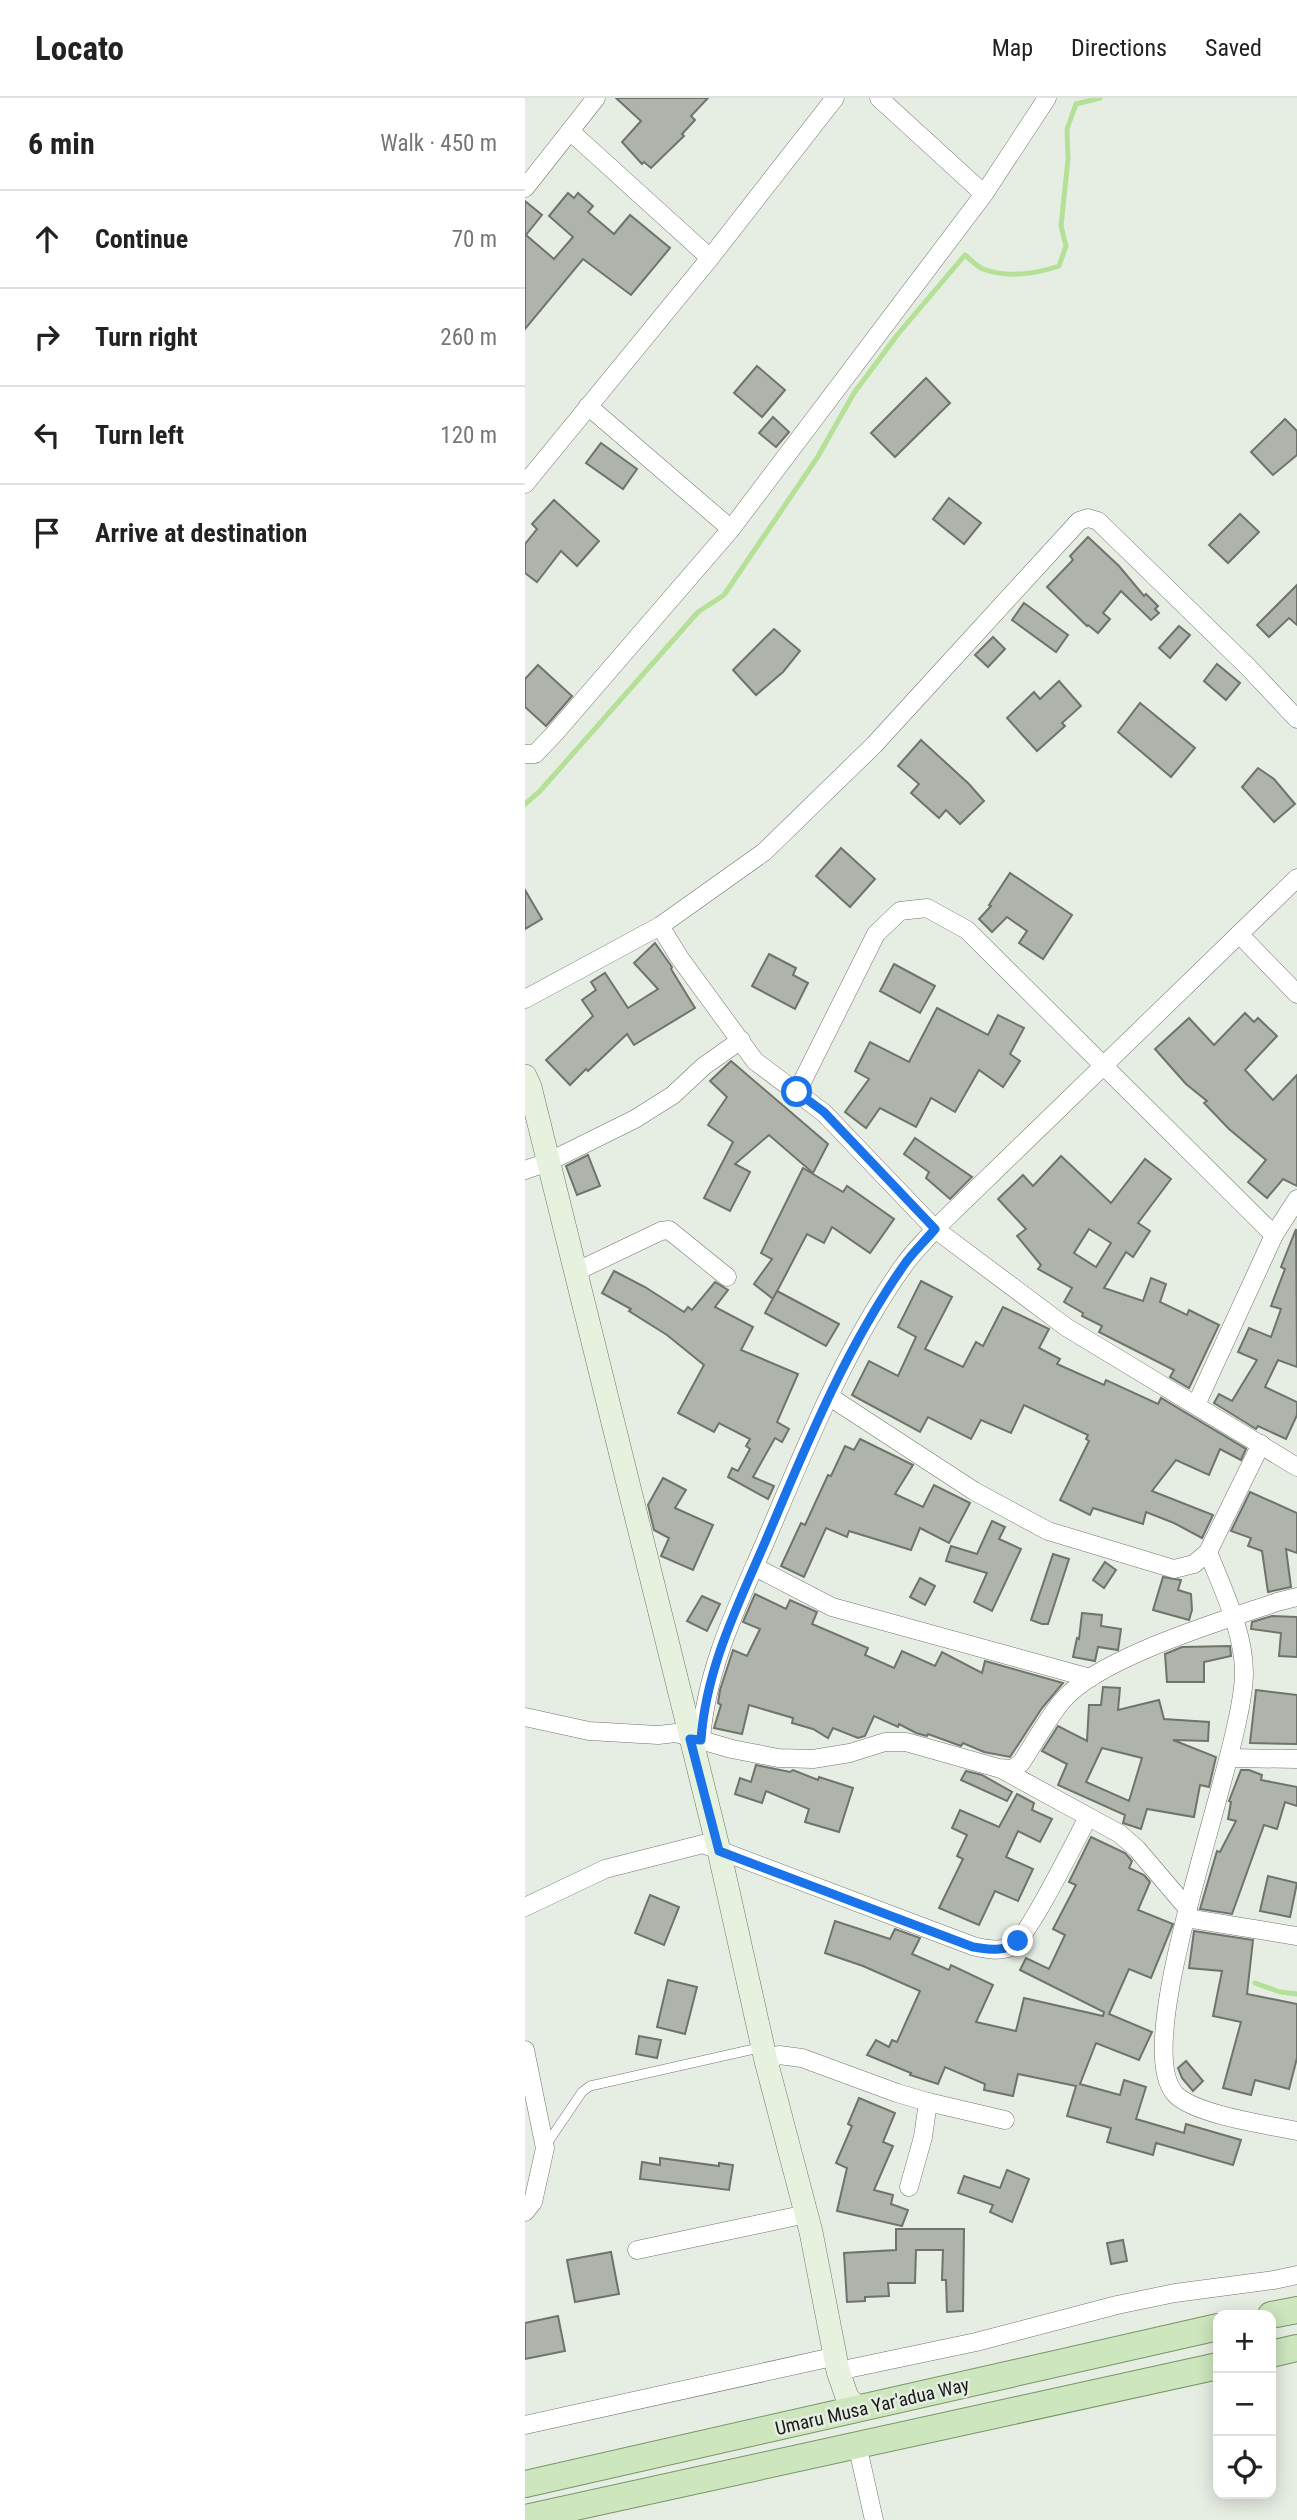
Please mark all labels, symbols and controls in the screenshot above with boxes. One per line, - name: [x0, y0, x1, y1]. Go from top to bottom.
- text: Locato: [35, 29, 124, 68]
- text: Map: [992, 34, 1033, 62]
- text: Directions: [1071, 34, 1167, 62]
- text: Saved: [1205, 34, 1262, 62]
- text: 6 min: [28, 126, 95, 161]
- text: Walk · 450 m: [380, 130, 497, 157]
- icon: ahead: [28, 220, 66, 258]
- text: Continue: [95, 224, 188, 254]
- text: 70 m: [452, 226, 497, 253]
- icon: right: [28, 318, 66, 356]
- text: Turn right: [95, 322, 197, 352]
- text: 260 m: [440, 324, 497, 351]
- icon: left: [28, 416, 66, 454]
- text: Turn left: [95, 420, 184, 450]
- text: 120 m: [440, 422, 497, 449]
- icon: arrive: [28, 514, 66, 552]
- text: Arrive at destination: [95, 518, 307, 548]
- route start: [781, 1076, 812, 1107]
- route end: [1002, 1925, 1033, 1956]
- map controls: [1213, 2310, 1276, 2499]
- button: +: [1213, 2310, 1276, 2373]
- street label: Umaru Musa Yar'adua Way: [773, 2373, 971, 2440]
- button: −: [1213, 2373, 1276, 2436]
- button: locate: [1213, 2436, 1276, 2499]

